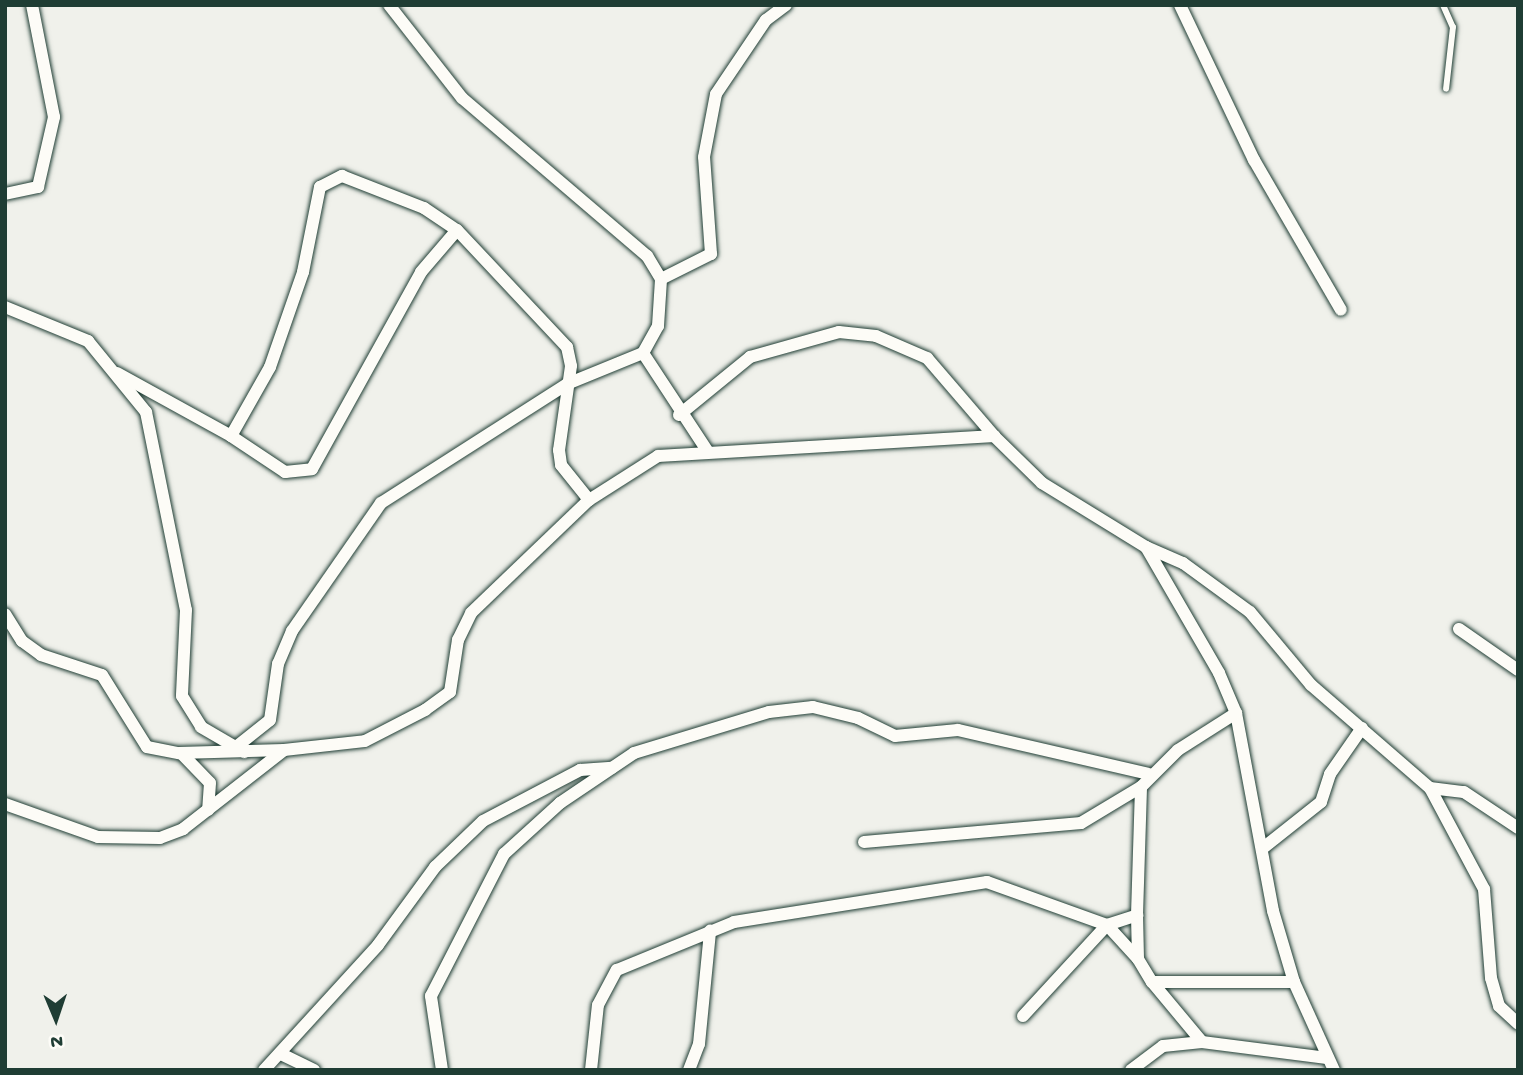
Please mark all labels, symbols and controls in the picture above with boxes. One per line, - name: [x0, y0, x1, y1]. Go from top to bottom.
- north arrow: [21, 984, 91, 1054]
- text: N: [50, 1029, 63, 1052]

